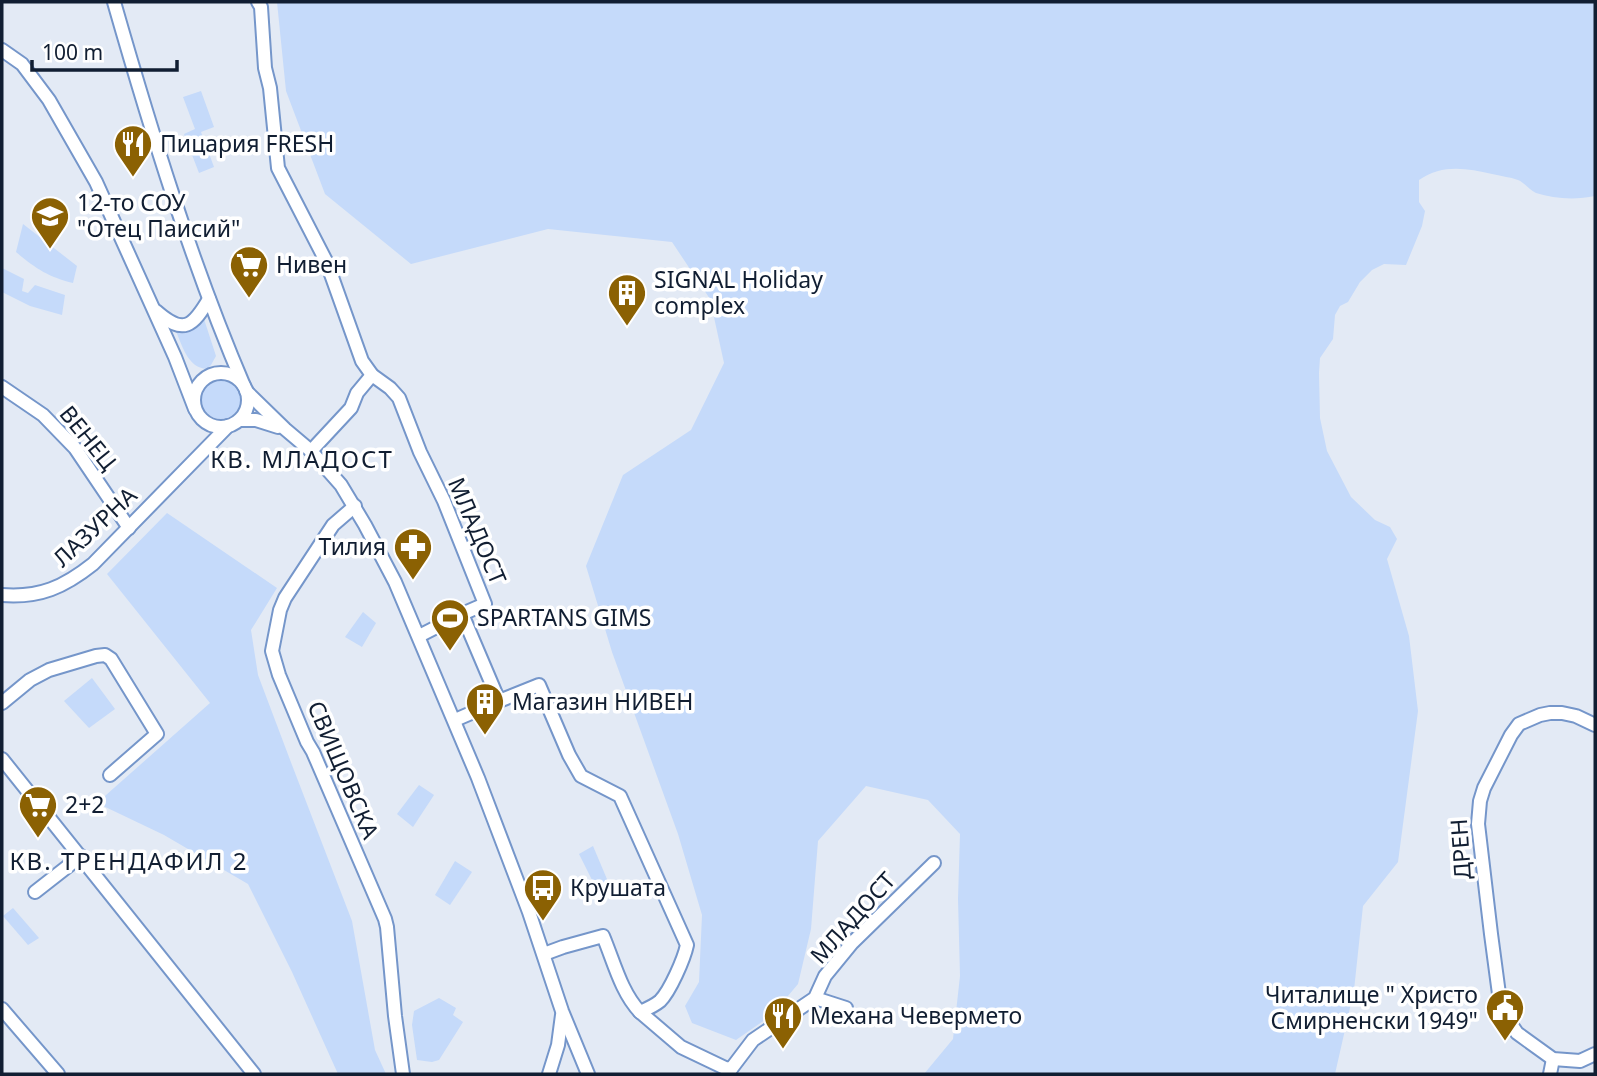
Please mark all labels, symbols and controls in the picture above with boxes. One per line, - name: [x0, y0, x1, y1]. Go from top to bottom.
- scale bar: [32, 28, 177, 72]
- text: 100 m: [42, 38, 103, 66]
- restaurant icon: Пицария FRESH: [112, 123, 154, 178]
- place label: Пицария FRESH: [160, 127, 334, 159]
- place label: 12-то СОУ "Отец Паисий": [77, 186, 240, 244]
- school or university icon: 12-то СОУ "Отец Паисий": [29, 195, 71, 250]
- supermarket icon: Нивен: [228, 244, 270, 299]
- place label: Нивен: [276, 248, 347, 280]
- place label: SIGNAL Holiday complex: [654, 263, 823, 321]
- building icon: SIGNAL Holiday complex: [606, 272, 648, 327]
- street label: ВЕНЕЦ: [53, 398, 125, 476]
- district label: КВ. МЛАДОСТ: [210, 442, 394, 475]
- street label: МЛАДОСТ: [441, 472, 515, 589]
- street label: ЛАЗУРНА: [45, 479, 143, 573]
- pharmacy icon: Тилия: [392, 526, 434, 581]
- place label: Тилия: [319, 530, 386, 562]
- sports icon: SPARTANS GIMS: [429, 597, 471, 652]
- place label: SPARTANS GIMS: [477, 601, 651, 633]
- building icon: Магазин НИВЕН: [464, 681, 506, 736]
- place label: Магазин НИВЕН: [512, 685, 693, 717]
- street label: СВИЩОВСКА: [300, 696, 387, 844]
- supermarket icon: 2+2: [17, 784, 59, 839]
- place label: 2+2: [65, 788, 104, 820]
- street label: ДРЕН: [1442, 818, 1478, 880]
- district label: КВ. ТРЕНДАФИЛ 2: [10, 844, 248, 877]
- street label: МЛАДОСТ: [802, 864, 902, 970]
- bus stop icon: Крушата: [522, 867, 564, 922]
- place label: Крушата: [570, 871, 666, 903]
- place label: Читалище " Христо Смирненски 1949": [1265, 978, 1478, 1036]
- public building icon: Читалище " Христо Смирненски 1949": [1484, 987, 1526, 1042]
- restaurant icon: Механа Чевермето: [762, 995, 804, 1050]
- place label: Механа Чевермето: [810, 999, 1022, 1031]

